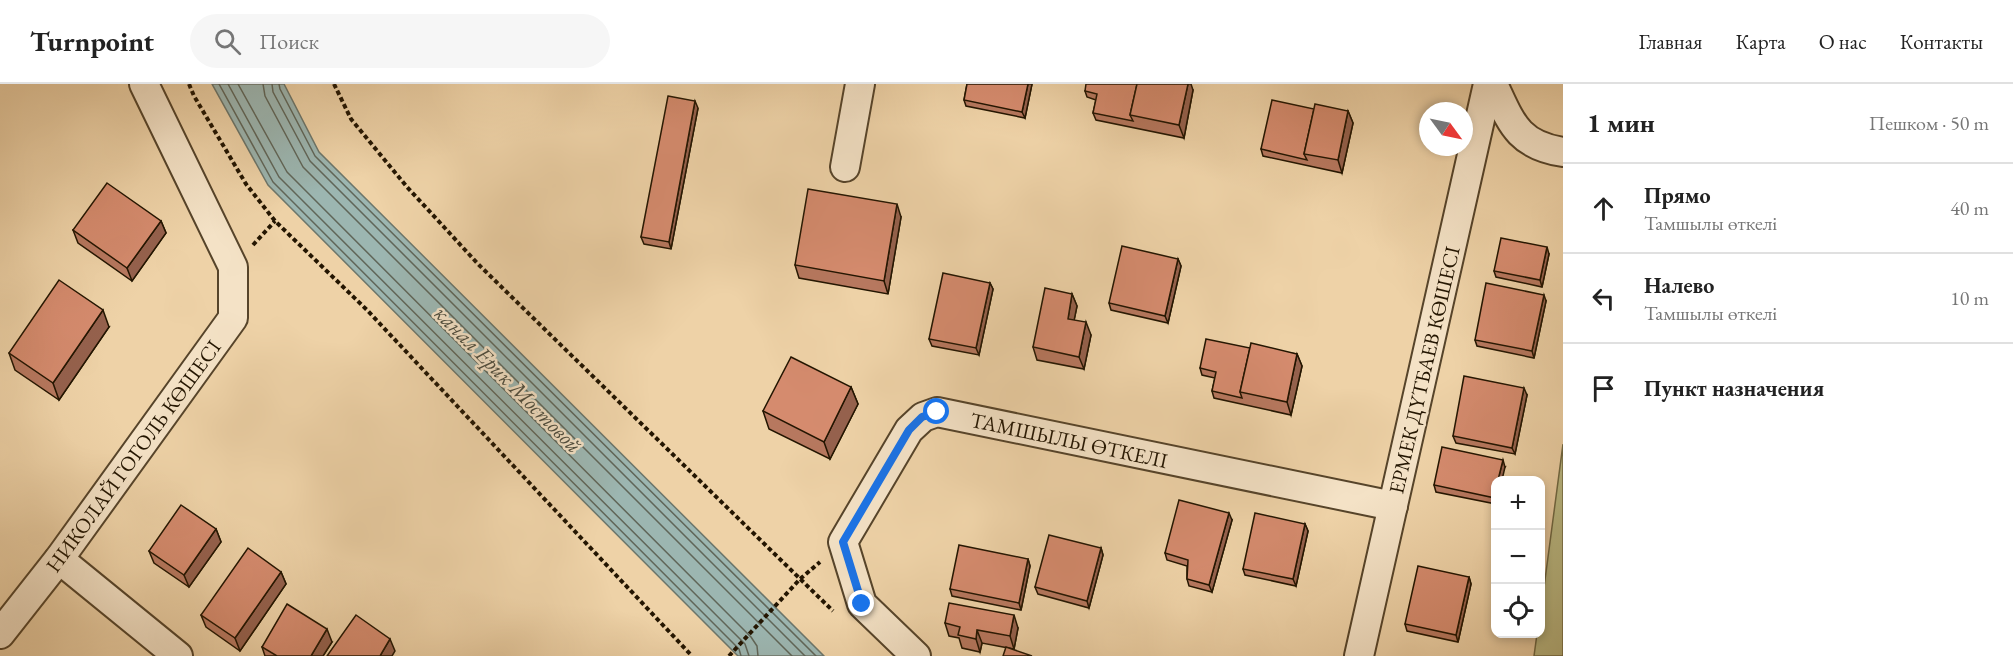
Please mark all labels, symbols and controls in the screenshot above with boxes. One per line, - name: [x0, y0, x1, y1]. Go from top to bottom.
- search box: [190, 14, 610, 68]
- text: Turnpoint: [30, 23, 154, 59]
- icon: search: [211, 25, 244, 58]
- text: Поиск: [259, 27, 319, 56]
- text: Главная: [1638, 28, 1702, 55]
- text: Карта: [1735, 28, 1786, 55]
- text: О нас: [1819, 28, 1867, 55]
- text: Контакты: [1900, 28, 1983, 55]
- north arrow: [1419, 102, 1473, 156]
- text: 1 мин: [1587, 106, 1655, 140]
- text: Пешком · 50 m: [1869, 110, 1989, 136]
- text: Прямо: [1644, 181, 1711, 210]
- icon: ahead: [1587, 192, 1620, 225]
- text: 40 m: [1950, 195, 1989, 221]
- text: Тамшылы өткелі: [1644, 210, 1777, 236]
- street label: ЕРМЕК ДҮТБАЕВ КӨШЕСI: [1382, 244, 1466, 496]
- text: Налево: [1644, 271, 1714, 300]
- icon: left: [1587, 282, 1620, 315]
- text: 10 m: [1950, 285, 1989, 311]
- water label: канал Ерик Мостовой: [428, 299, 588, 459]
- text: Тамшылы өткелі: [1644, 300, 1777, 326]
- street label: НИКОЛАЙ ГОГОЛЬ КӨШЕСІ: [40, 334, 226, 578]
- icon: arrive: [1587, 372, 1620, 405]
- text: Пункт назначения: [1644, 374, 1824, 403]
- route start: [923, 398, 949, 424]
- street label: ТАМШЫЛЫ ӨТКЕЛІ: [968, 406, 1170, 474]
- map controls: [1491, 476, 1545, 638]
- button: +: [1491, 476, 1545, 530]
- button: −: [1491, 530, 1545, 584]
- button: locate: [1491, 584, 1545, 638]
- route end: [848, 590, 874, 616]

